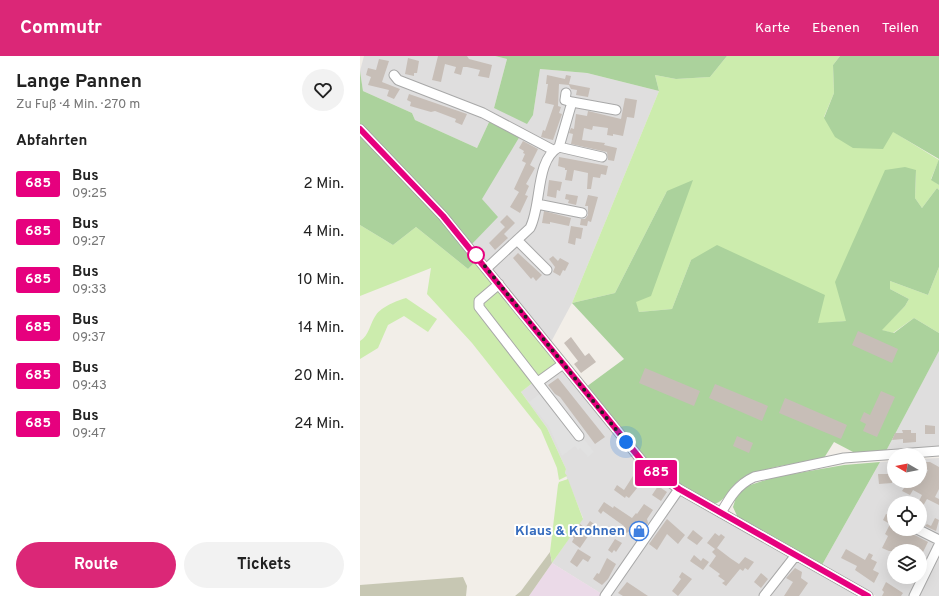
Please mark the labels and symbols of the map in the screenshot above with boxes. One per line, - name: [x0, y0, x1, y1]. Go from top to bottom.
- unlabelled marker: [467, 246, 485, 264]
- your location: [616, 432, 636, 452]
- north arrow: [887, 448, 927, 488]
- line badge: 685: [633, 460, 679, 486]
- shop icon: Klaus & Krohnen: [628, 520, 650, 542]
- place label: Klaus & Krohnen: [515, 523, 625, 540]

